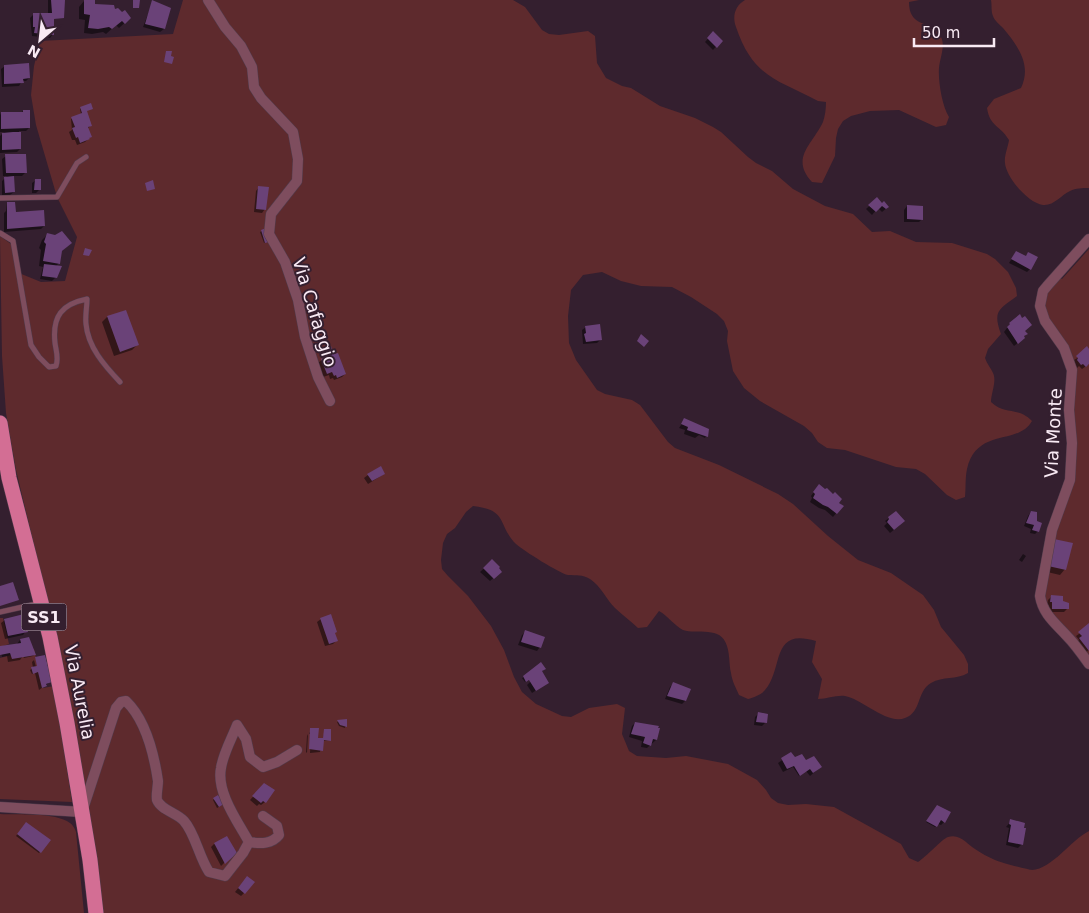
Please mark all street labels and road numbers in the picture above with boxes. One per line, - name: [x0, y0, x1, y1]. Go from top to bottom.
- street label: Via Cafaggio: [288, 255, 342, 369]
- street label: Via Monte: [1040, 388, 1066, 478]
- road number: SS1: [22, 604, 66, 630]
- street label: Via Aurelia: [60, 643, 100, 741]

